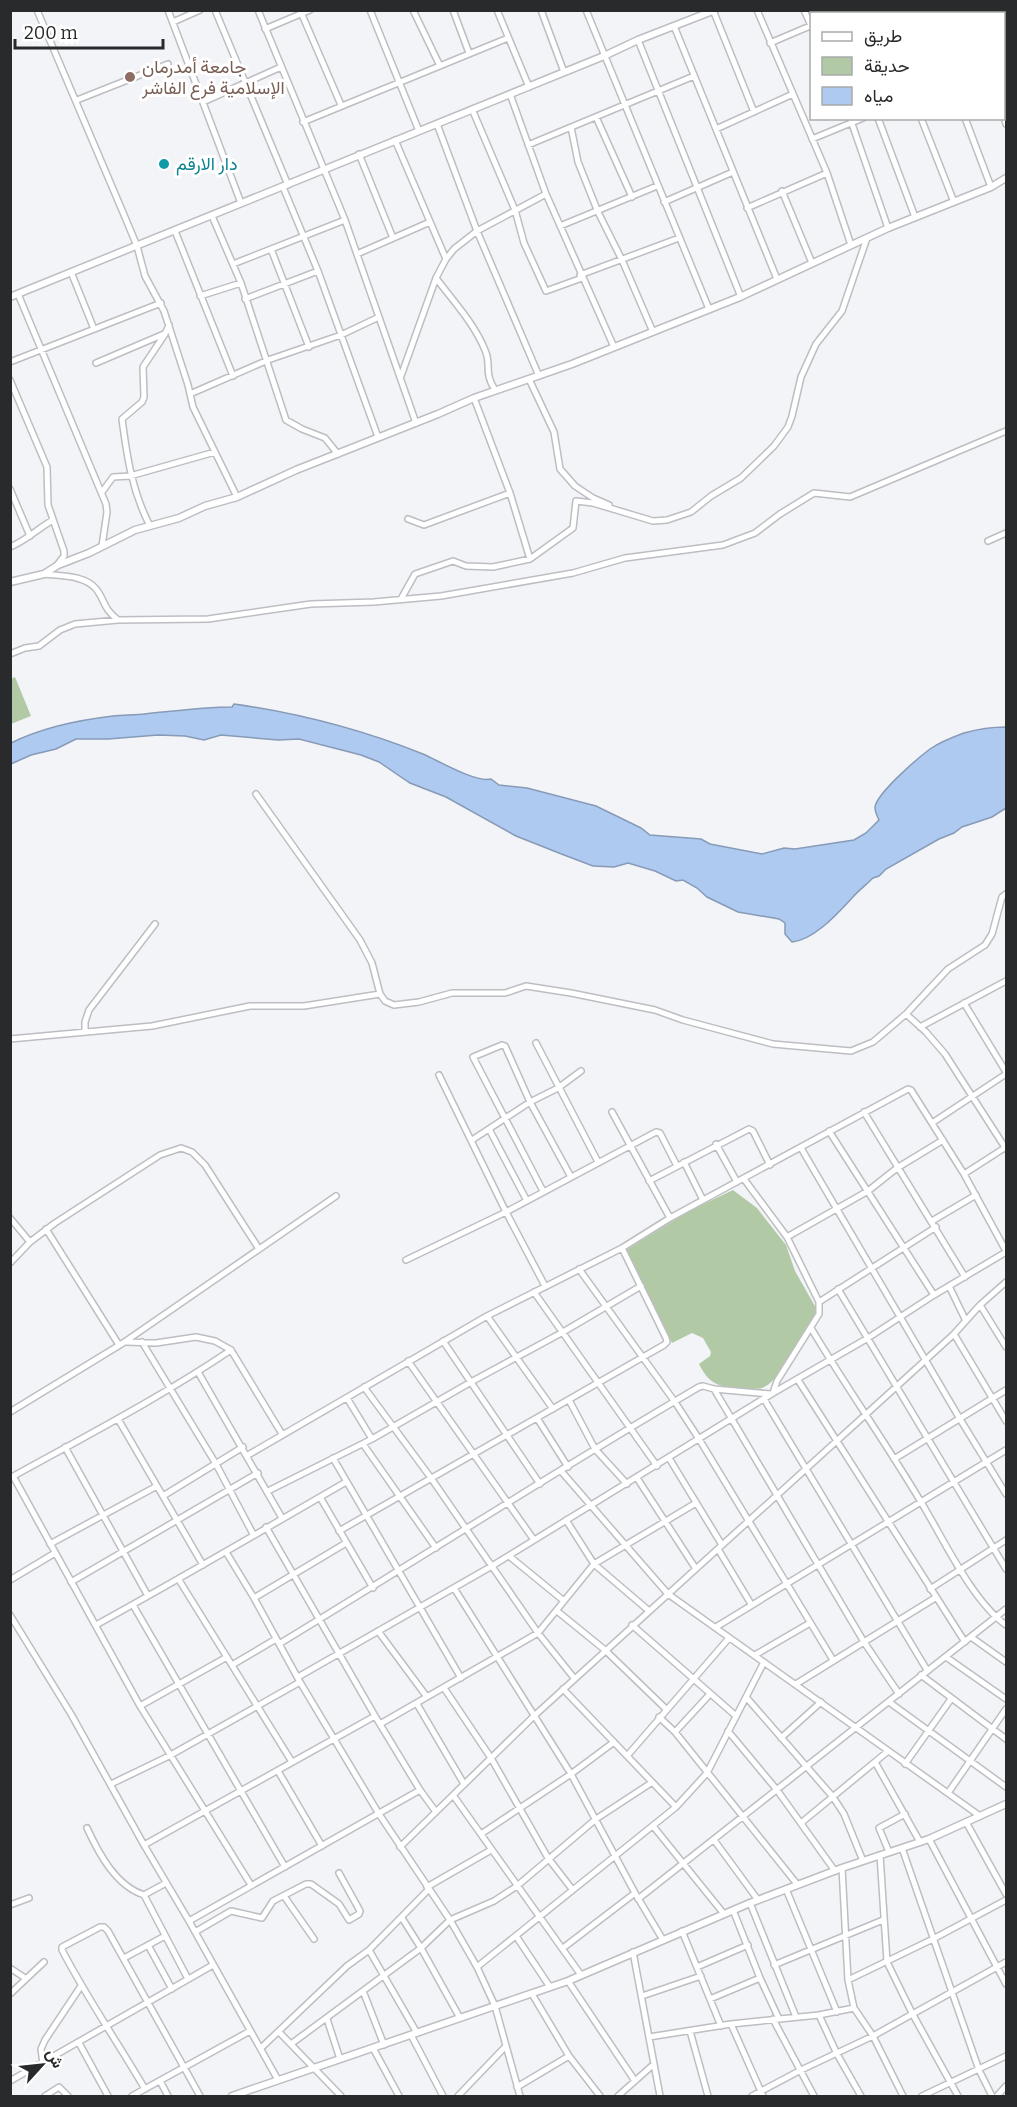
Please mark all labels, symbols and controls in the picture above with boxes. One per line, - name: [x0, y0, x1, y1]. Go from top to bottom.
- scale bar: [15, 12, 164, 50]
- legend: [810, 12, 1005, 120]
- text: 200 m: [24, 22, 78, 44]
- text: طريق: [864, 25, 902, 47]
- text: حديقة: [864, 55, 910, 77]
- place label: جامعة أمدرمان الإسلامية فرع الفاشر: [141, 56, 285, 100]
- marker: جامعة أمدرمان الإسلامية فرع الفاشر: [123, 70, 137, 84]
- text: مياه: [864, 85, 893, 107]
- place label: دار الارقم: [176, 153, 238, 176]
- marker: دار الارقم: [157, 157, 171, 171]
- north arrow: [12, 2035, 72, 2095]
- text: ش: [42, 2046, 68, 2071]

